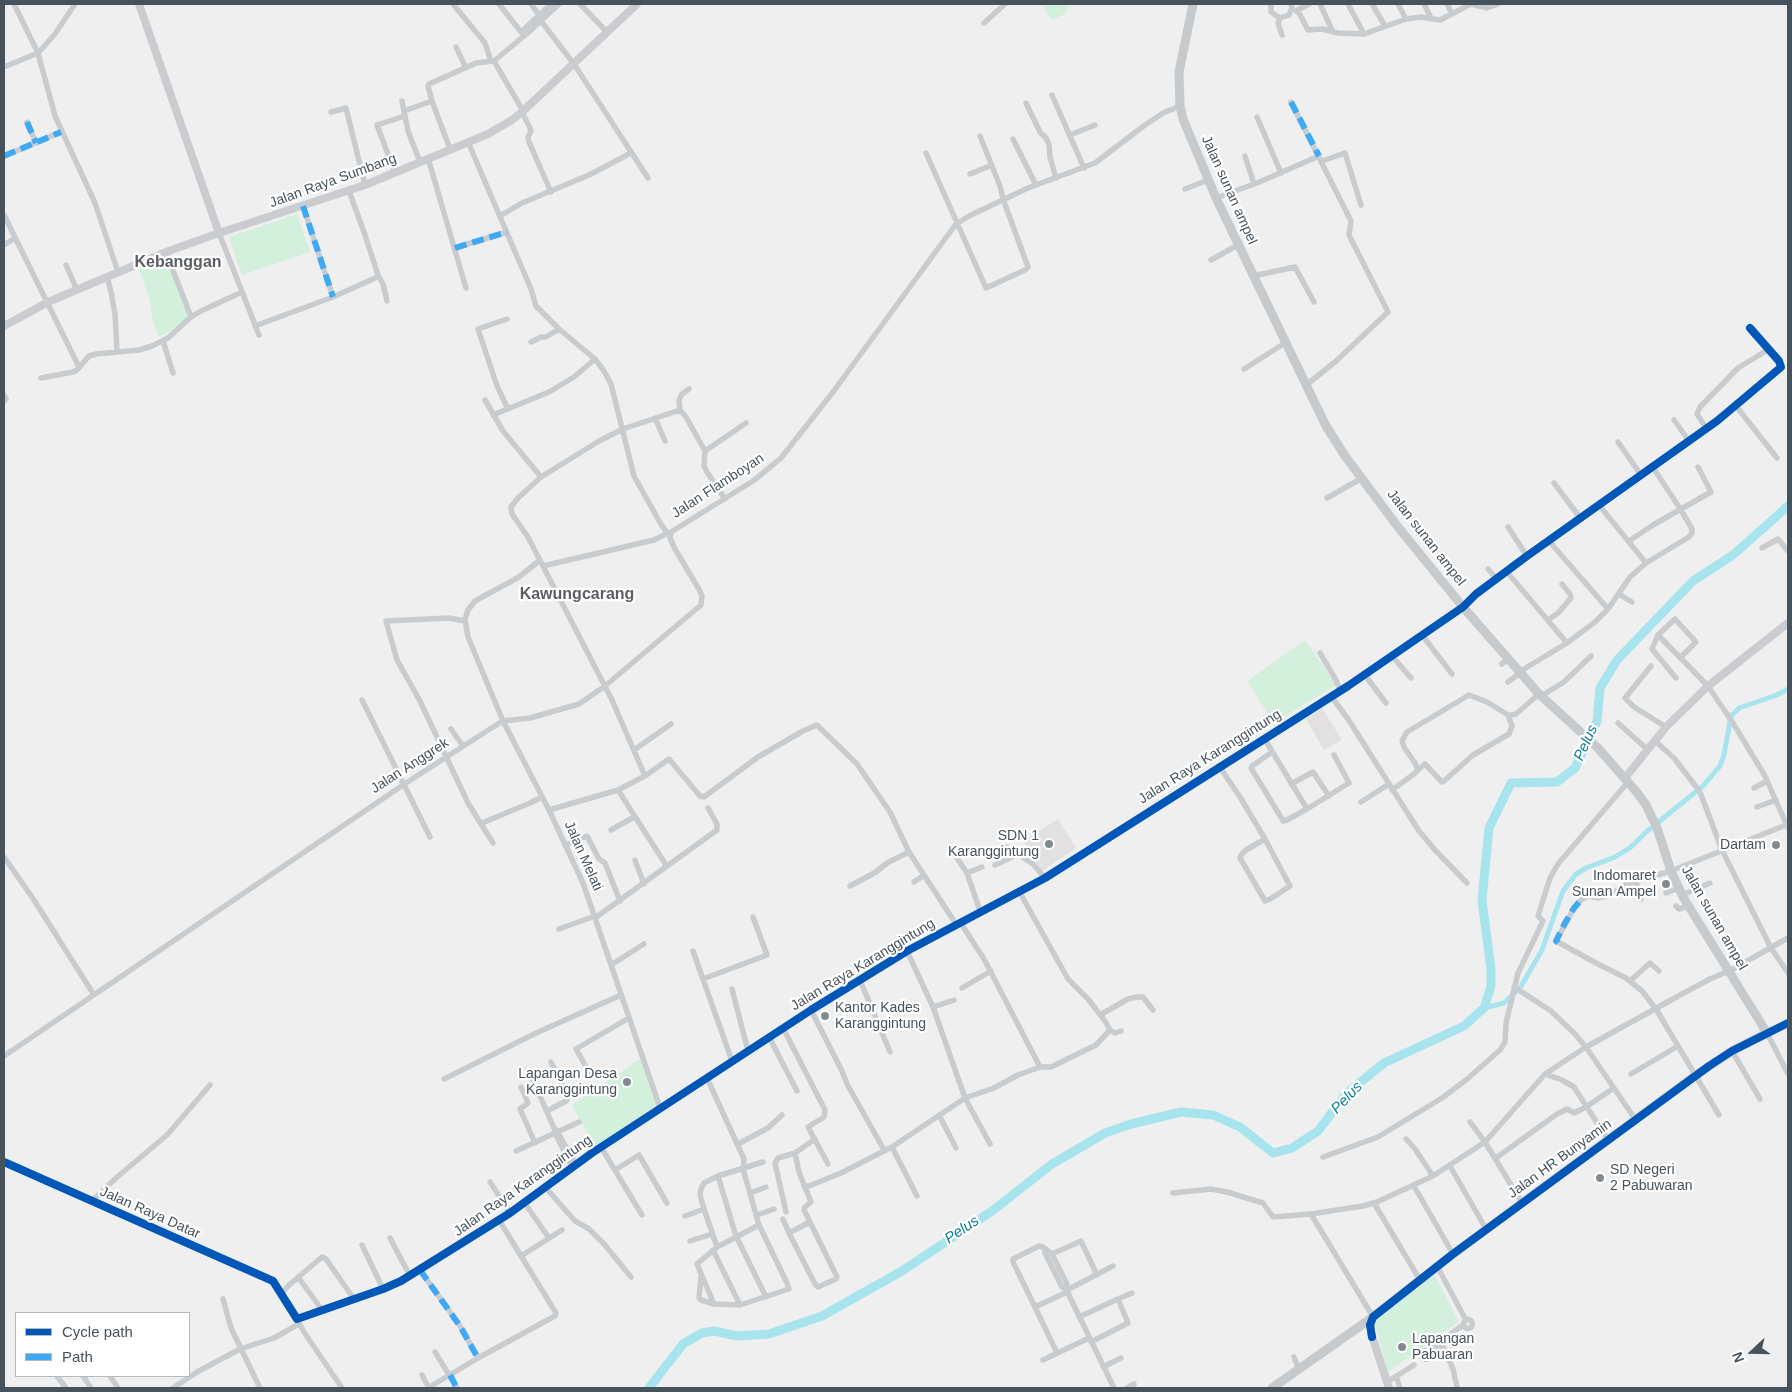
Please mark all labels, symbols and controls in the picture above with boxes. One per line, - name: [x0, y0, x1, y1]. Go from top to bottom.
- street label: Jalan sunan ampel: [1197, 133, 1261, 247]
- street label: Jalan Raya Sumbang: [267, 150, 399, 212]
- district label: Kebanggan: [134, 253, 222, 273]
- street label: Jalan Flamboyan: [669, 450, 767, 522]
- street label: Jalan sunan ampel: [1383, 487, 1469, 589]
- district label: Kawungcarang: [520, 585, 634, 605]
- street label: Jalan Raya Karanggintung: [1136, 706, 1284, 808]
- water label: Pelus: [1570, 722, 1602, 764]
- street label: Jalan Anggrek: [368, 735, 452, 797]
- street label: Jalan Melati: [560, 818, 606, 894]
- place label: SDN 1 Karanggintung: [948, 828, 1039, 860]
- place label: Dartam: [1720, 837, 1766, 853]
- marker: SDN 1 Karanggintung: [1043, 838, 1055, 850]
- marker: Dartam: [1770, 839, 1782, 851]
- street label: Jalan sunan ampel: [1677, 863, 1751, 973]
- place label: Indomaret Sunan Ampel: [1572, 868, 1656, 900]
- marker: Indomaret Sunan Ampel: [1660, 878, 1672, 890]
- street label: Jalan Raya Karanggintung: [788, 915, 938, 1015]
- place label: Kantor Kades Karanggintung: [835, 1000, 926, 1032]
- marker: Kantor Kades Karanggintung: [819, 1010, 831, 1022]
- place label: Lapangan Desa Karanggintung: [518, 1066, 617, 1098]
- marker: Lapangan Desa Karanggintung: [621, 1076, 633, 1088]
- water label: Pelus: [1327, 1078, 1367, 1118]
- street label: Jalan HR Bunyamin: [1505, 1116, 1615, 1202]
- street label: Jalan Raya Karanggintung: [451, 1132, 595, 1240]
- place label: SD Negeri 2 Pabuwaran: [1610, 1162, 1693, 1194]
- marker: SD Negeri 2 Pabuwaran: [1594, 1172, 1606, 1184]
- street label: Jalan Raya Datar: [97, 1183, 203, 1243]
- water label: Pelus: [941, 1212, 983, 1248]
- legend: [15, 1312, 190, 1377]
- text: Cycle path: [62, 1323, 133, 1340]
- north arrow: [1727, 1327, 1777, 1377]
- place label: Lapangan Pabuaran: [1412, 1331, 1474, 1364]
- marker: Lapangan Pabuaran: [1396, 1341, 1408, 1353]
- text: Path: [62, 1348, 93, 1365]
- text: N: [1729, 1350, 1747, 1365]

